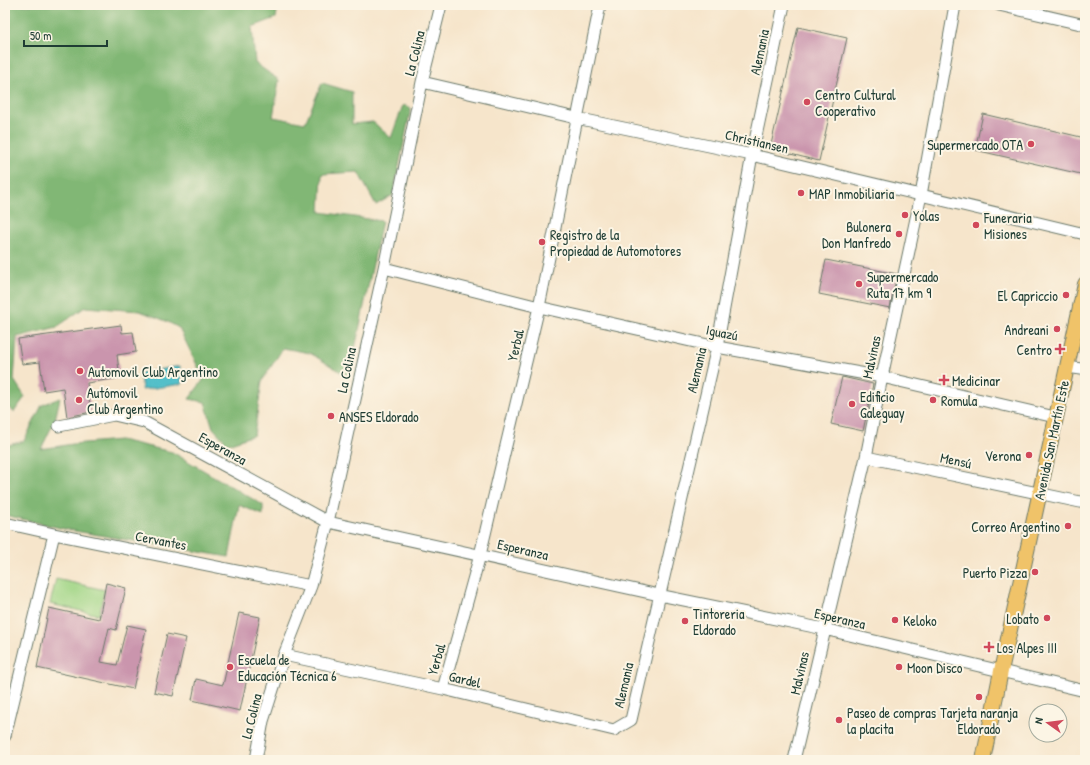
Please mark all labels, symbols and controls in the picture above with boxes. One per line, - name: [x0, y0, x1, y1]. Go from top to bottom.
- scale bar: [24, 22, 107, 48]
- text: 50 m: [30, 27, 51, 44]
- street label: Alemania: [745, 27, 773, 77]
- street label: La Colina: [399, 28, 429, 78]
- place label: Centro Cultural Cooperativo: [815, 85, 896, 121]
- marker: Centro Cultural Cooperativo: [802, 97, 812, 107]
- street label: Christiansen: [723, 124, 791, 158]
- place label: Supermercado OTA: [927, 135, 1023, 155]
- marker: Supermercado OTA: [1026, 139, 1036, 149]
- place label: MAP Inmobiliaria: [809, 184, 895, 203]
- marker: MAP Inmobiliaria: [796, 188, 806, 198]
- place label: Yolas: [913, 206, 939, 225]
- place label: Funeraria Misiones: [983, 208, 1032, 243]
- marker: Yolas: [900, 210, 910, 220]
- place label: Bulonera Don Manfredo: [822, 217, 892, 252]
- marker: Funeraria Misiones: [971, 220, 981, 230]
- place label: Registro de la Propiedad de Automotores: [550, 225, 681, 261]
- marker: Bulonera Don Manfredo: [894, 229, 904, 239]
- marker: Registro de la Propiedad de Automotores: [537, 237, 547, 247]
- place label: Supermercado Ruta 17 km 9: [867, 267, 939, 302]
- marker: Supermercado Ruta 17 km 9: [854, 279, 864, 289]
- place label: El Capriccio: [998, 286, 1058, 306]
- marker: El Capriccio: [1061, 290, 1071, 300]
- street label: Iguazú: [704, 320, 740, 345]
- place label: Andreani: [1004, 320, 1049, 339]
- marker: Andreani: [1052, 324, 1062, 334]
- street label: Yerbal: [502, 327, 528, 363]
- street label: Malvinas: [857, 334, 885, 380]
- place label: Centro: [1017, 340, 1052, 359]
- marker: Centro: [1055, 344, 1065, 354]
- street label: La Colina: [332, 345, 360, 394]
- street label: Alemania: [682, 345, 711, 395]
- place label: Automovil Club Argentino: [88, 362, 218, 382]
- marker: Automovil Club Argentino: [75, 366, 85, 376]
- place label: Medicinar: [952, 371, 1001, 390]
- marker: Medicinar: [939, 375, 949, 385]
- street label: Avenida San Martín Este: [1029, 378, 1073, 502]
- place label: Autómovil Club Argentino: [87, 383, 164, 419]
- place label: Edificio Galeguay: [860, 387, 905, 423]
- place label: Romula: [941, 391, 978, 410]
- marker: Autómovil Club Argentino: [74, 395, 84, 405]
- marker: Romula: [928, 395, 938, 405]
- marker: Edificio Galeguay: [847, 399, 857, 409]
- place label: ANSES Eldorado: [339, 407, 419, 426]
- marker: ANSES Eldorado: [326, 411, 336, 421]
- street label: Esperanza: [195, 427, 251, 470]
- place label: Verona: [985, 446, 1022, 465]
- street label: Mensú: [939, 447, 974, 473]
- marker: Verona: [1024, 450, 1034, 460]
- place label: Correo Argentino: [971, 517, 1060, 537]
- marker: Correo Argentino: [1063, 521, 1073, 531]
- street label: Cervantes: [134, 526, 188, 554]
- street label: Esperanza: [495, 534, 551, 565]
- place label: Puerto Pizza: [963, 563, 1027, 582]
- marker: Puerto Pizza: [1030, 567, 1040, 577]
- street label: Esperanza: [812, 603, 868, 634]
- place label: Tintoreria Eldorado: [693, 604, 745, 639]
- place label: Lobato: [1006, 609, 1039, 628]
- place label: Keloko: [903, 611, 937, 630]
- marker: Lobato: [1042, 613, 1052, 623]
- marker: Keloko: [890, 615, 900, 625]
- marker: Tintoreria Eldorado: [680, 616, 690, 626]
- place label: Los Alpes III: [997, 638, 1057, 658]
- street label: Yerbal: [422, 641, 450, 677]
- marker: Los Alpes III: [984, 642, 994, 652]
- place label: Escuela de Educación Técnica 6: [238, 650, 337, 685]
- street label: Malvinas: [785, 650, 813, 696]
- place label: Moon Disco: [907, 658, 963, 677]
- street label: Alemania: [609, 660, 638, 710]
- marker: Escuela de Educación Técnica 6: [225, 662, 235, 672]
- marker: Moon Disco: [894, 662, 904, 672]
- street label: Gardel: [447, 666, 483, 692]
- street label: La Colina: [236, 691, 266, 741]
- marker: Tarjeta naranja Eldorado: [974, 692, 984, 702]
- place label: Paseo de compras la placita: [847, 703, 936, 739]
- place label: Tarjeta naranja Eldorado: [940, 703, 1018, 738]
- north arrow: [1028, 703, 1068, 743]
- marker: Paseo de compras la placita: [834, 715, 844, 725]
- text: N: [1031, 716, 1046, 725]

